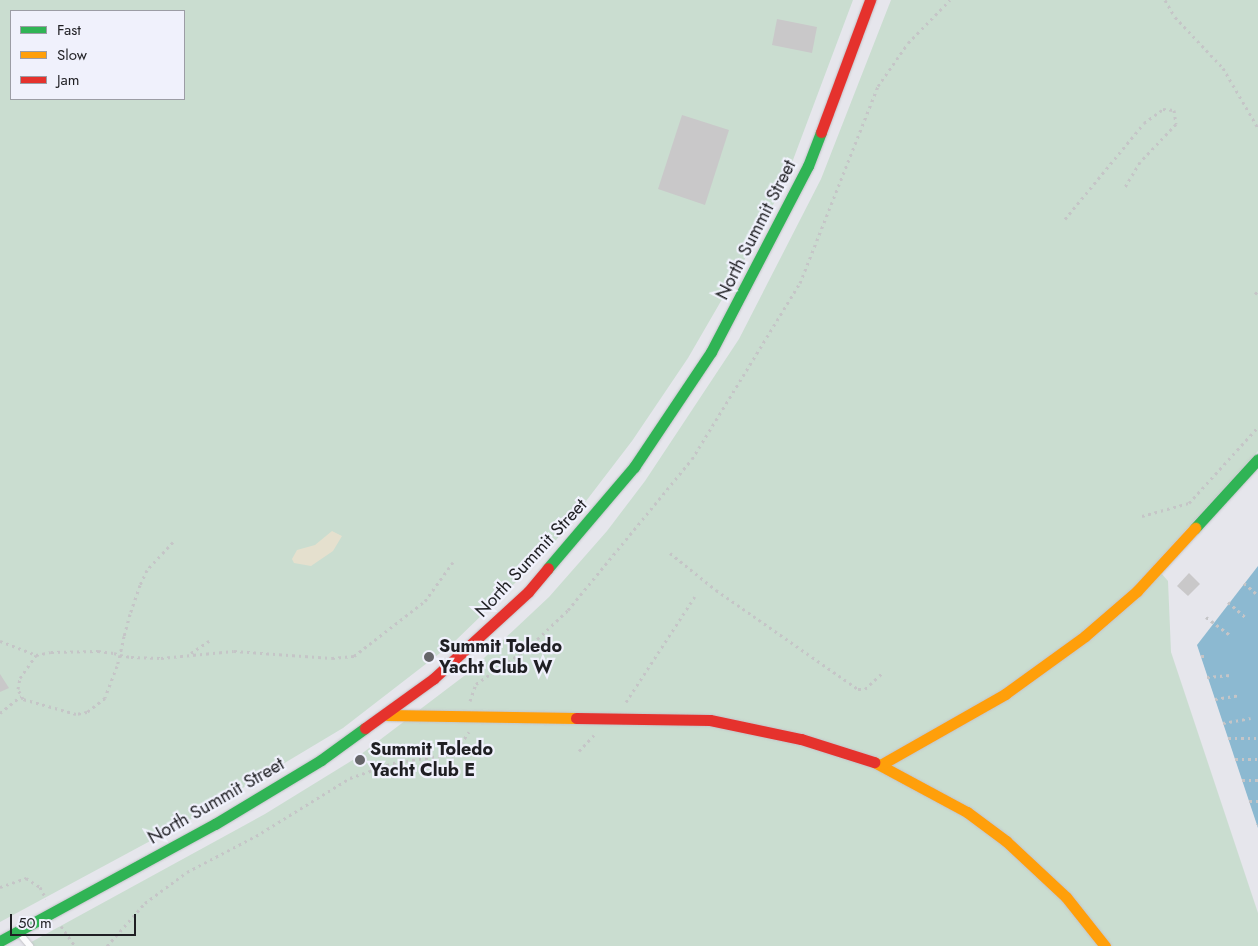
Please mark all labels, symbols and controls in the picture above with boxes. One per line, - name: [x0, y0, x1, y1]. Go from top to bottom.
- legend: [10, 10, 185, 100]
- text: Fast: [57, 19, 81, 41]
- text: Slow: [57, 44, 87, 66]
- text: Jam: [57, 69, 80, 91]
- street label: North Summit Street: [711, 157, 801, 303]
- street label: North Summit Street: [471, 494, 591, 622]
- place label: Summit Toledo Yacht Club W: [439, 636, 562, 679]
- marker: Summit Toledo Yacht Club W: [423, 651, 435, 663]
- place label: Summit Toledo Yacht Club E: [370, 739, 493, 782]
- street label: North Summit Street: [144, 753, 288, 849]
- marker: Summit Toledo Yacht Club E: [354, 754, 366, 766]
- scale bar: [12, 904, 139, 936]
- text: 50 m: [18, 912, 52, 934]

